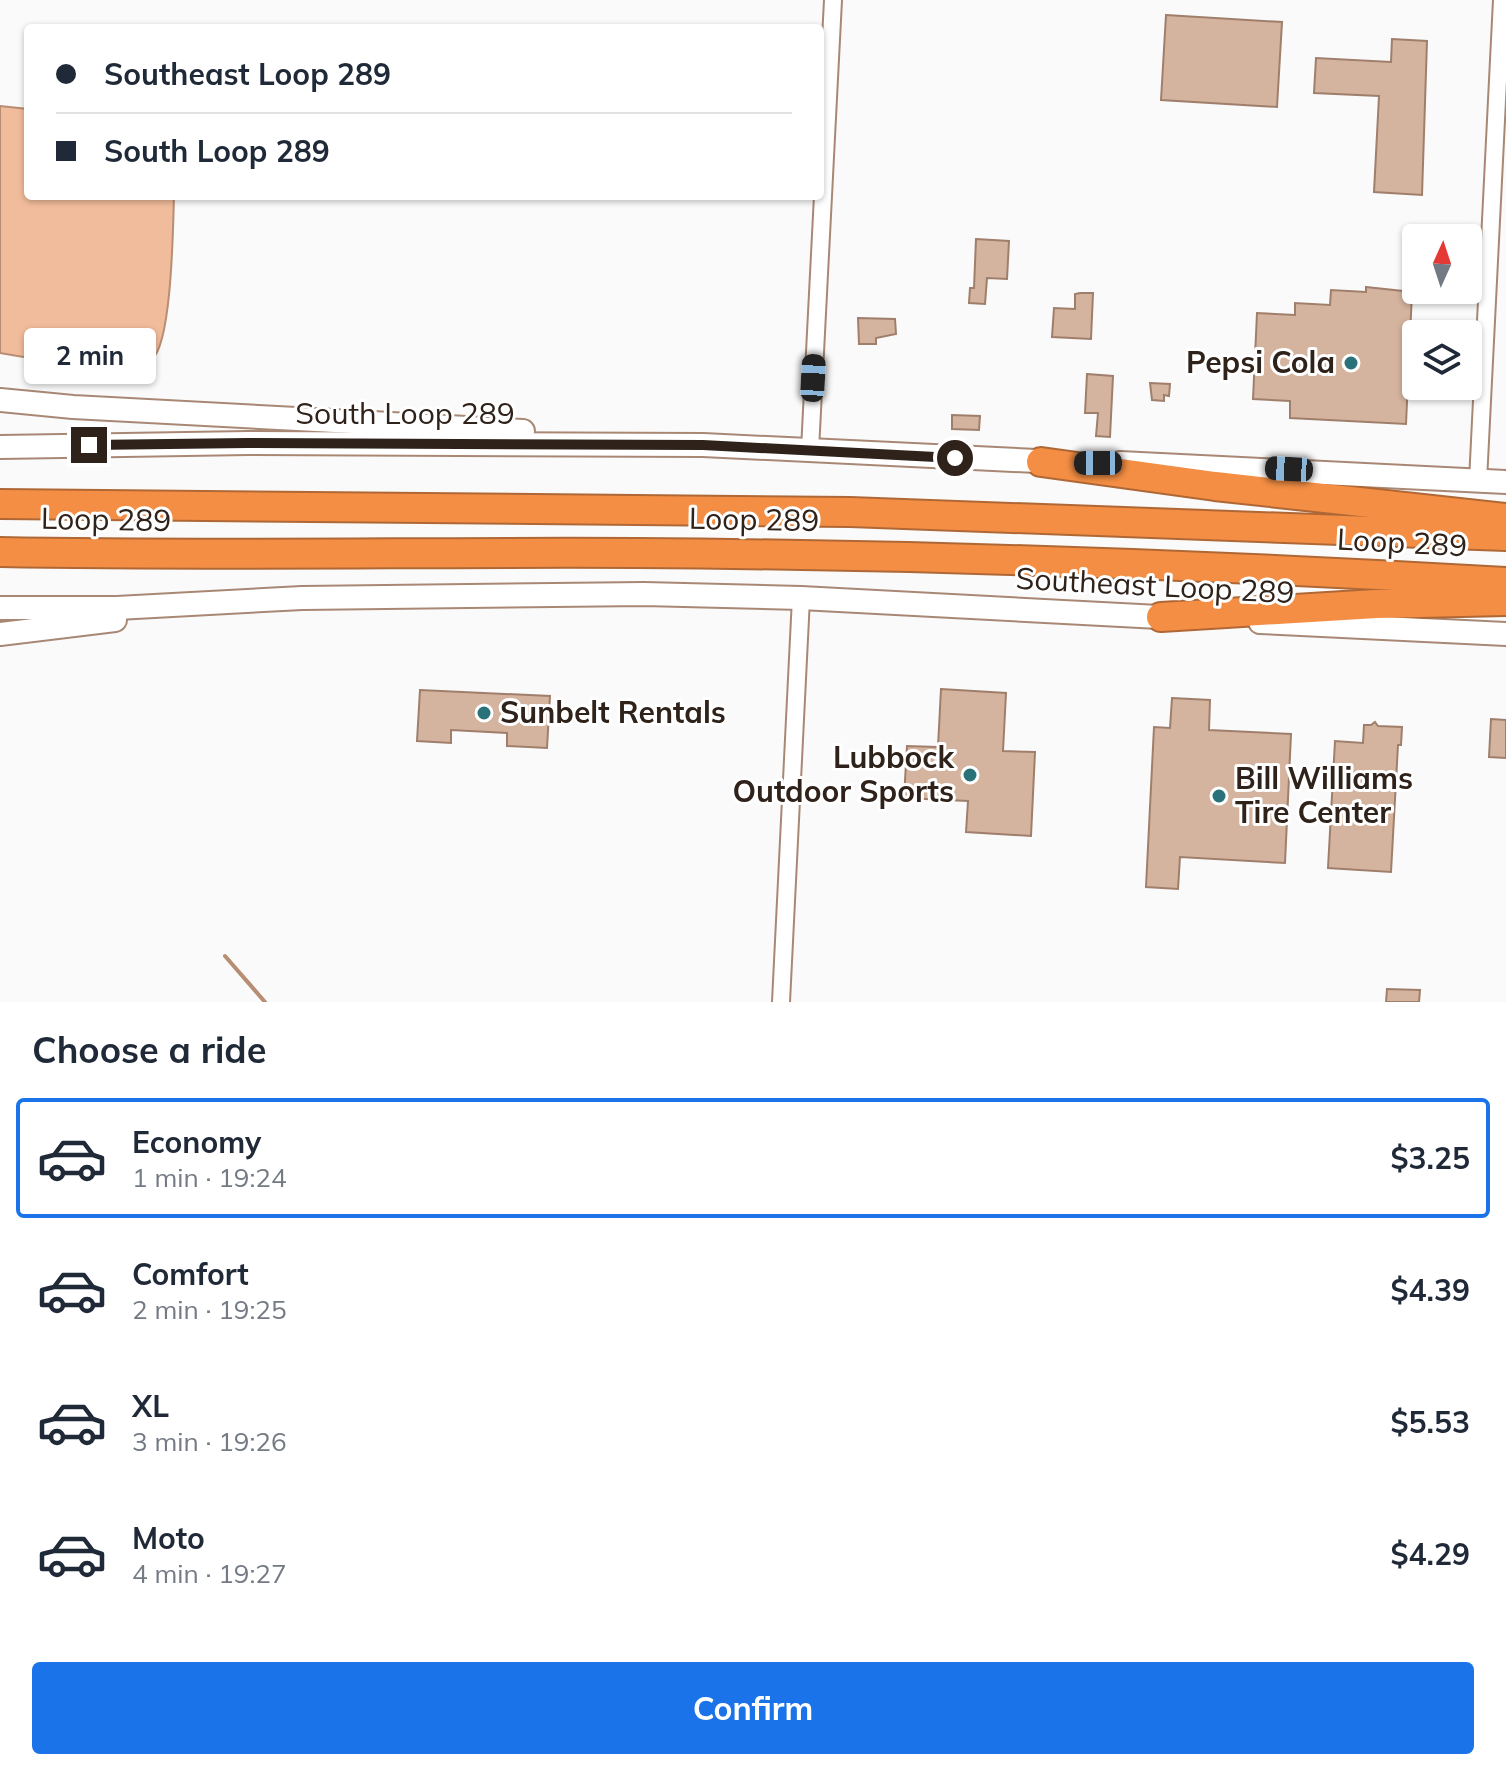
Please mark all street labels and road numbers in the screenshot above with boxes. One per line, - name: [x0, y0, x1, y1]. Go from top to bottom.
- street label: South Loop 289: [295, 394, 515, 432]
- street label: Loop 289: [41, 499, 171, 539]
- street label: Loop 289: [689, 499, 819, 539]
- street label: Loop 289: [1336, 520, 1468, 564]
- street label: Southeast Loop 289: [1015, 559, 1295, 611]

